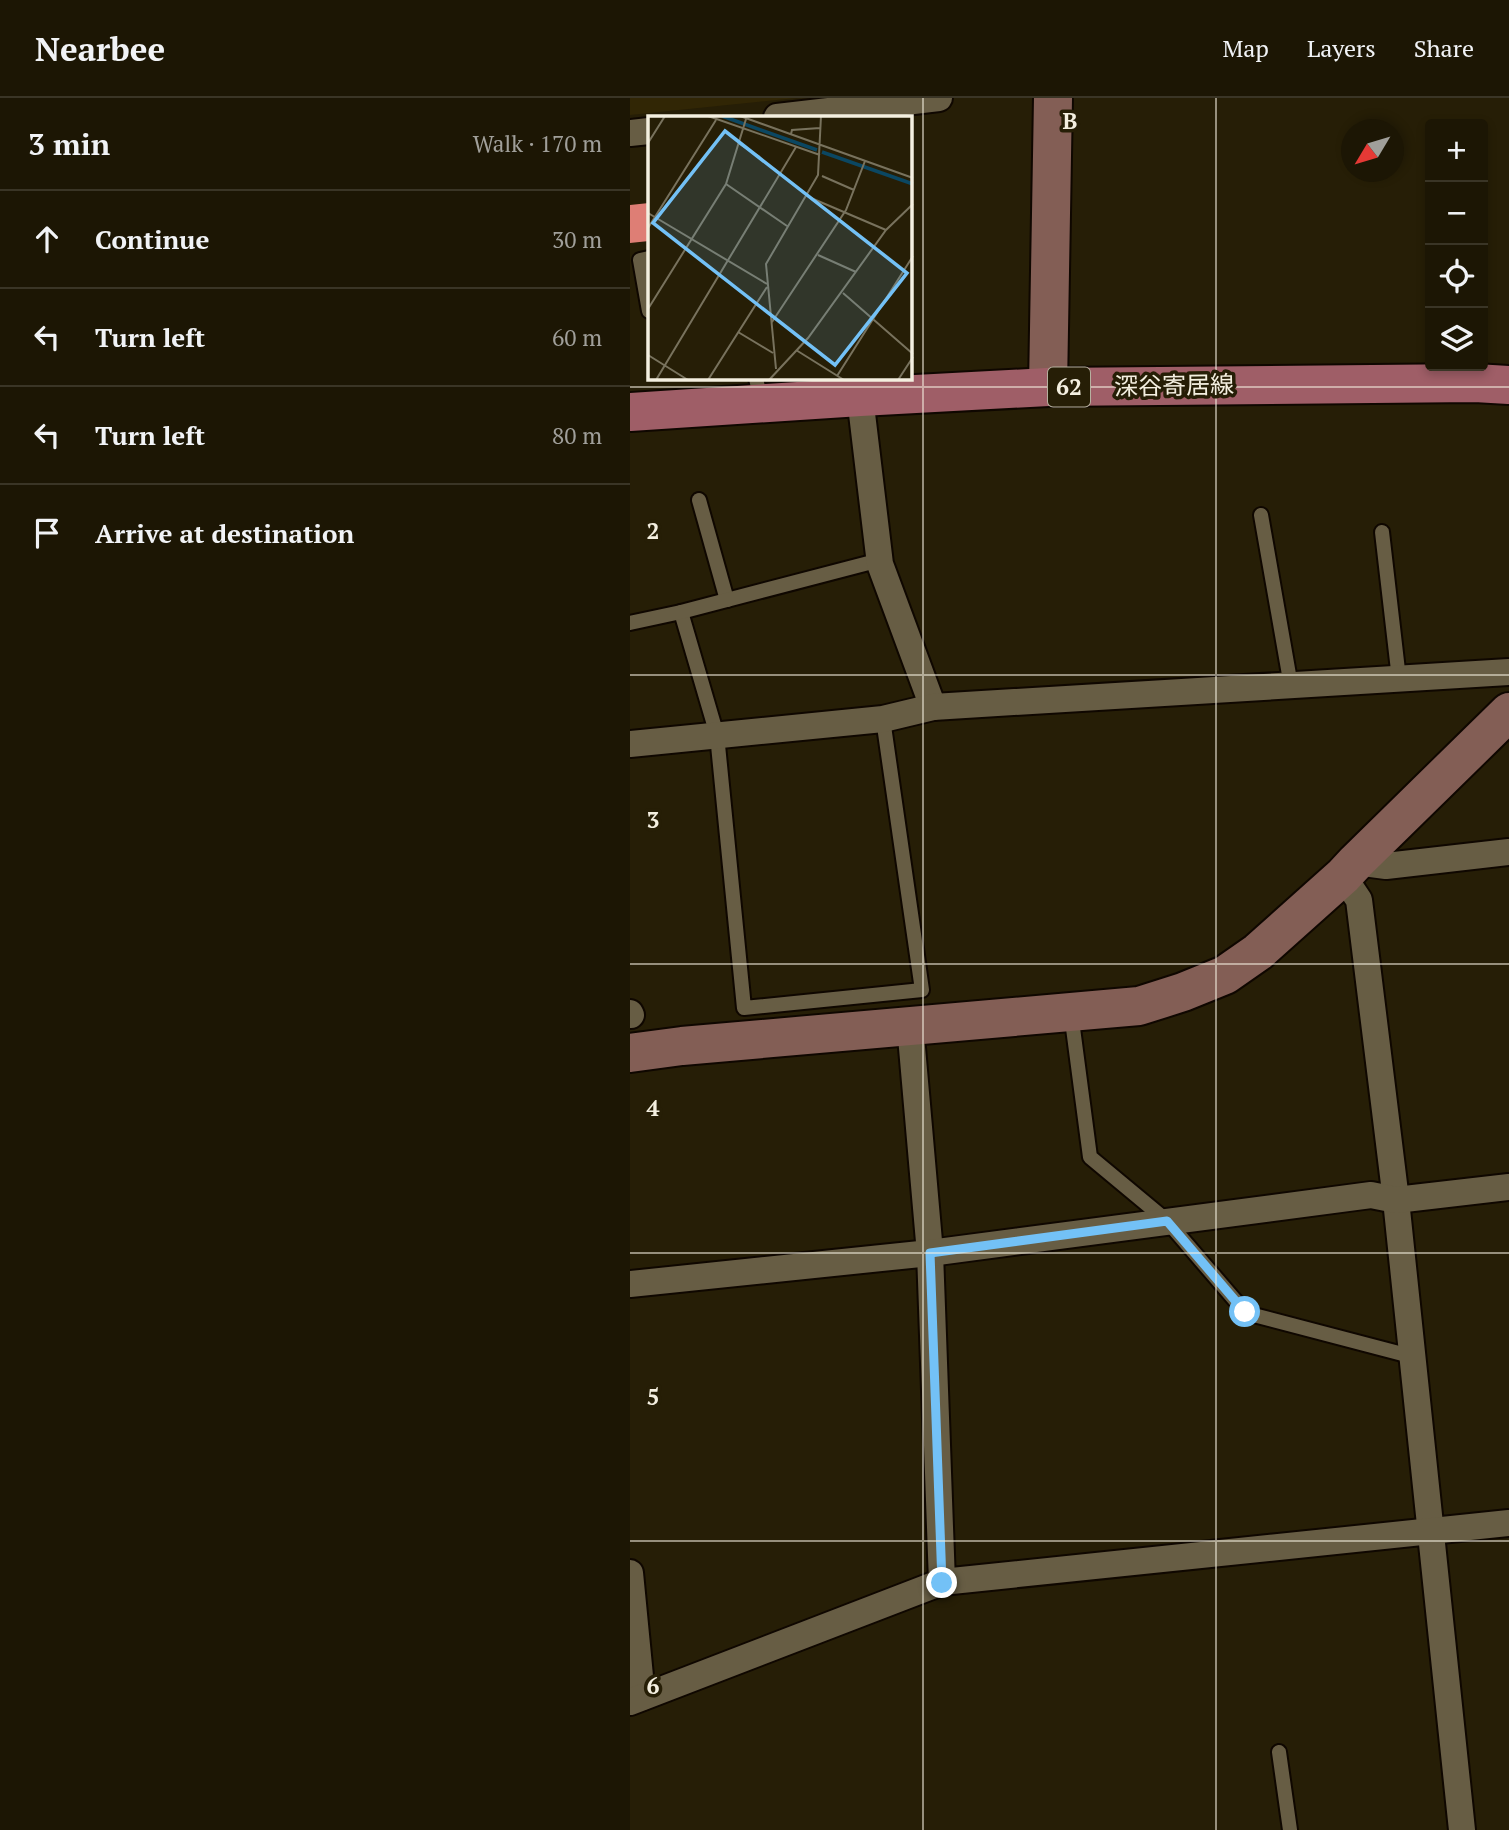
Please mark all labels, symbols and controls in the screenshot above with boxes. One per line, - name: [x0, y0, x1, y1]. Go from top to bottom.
- text: Nearbee: [35, 27, 165, 70]
- text: Map: [1222, 32, 1269, 64]
- text: Layers: [1307, 32, 1376, 64]
- text: Share: [1414, 32, 1474, 64]
- text: B: [1063, 105, 1078, 136]
- inset map: [648, 116, 912, 380]
- north arrow: [1341, 119, 1404, 182]
- map controls: [1425, 119, 1488, 371]
- button: +: [1425, 119, 1488, 182]
- text: 3 min: [28, 124, 110, 164]
- text: Walk · 170 m: [473, 128, 602, 159]
- button: −: [1425, 182, 1488, 245]
- icon: ahead: [28, 220, 66, 258]
- text: Continue: [95, 222, 209, 256]
- text: 30 m: [552, 224, 602, 255]
- button: locate: [1425, 245, 1488, 308]
- button: layers: [1425, 308, 1488, 371]
- icon: left: [28, 318, 66, 356]
- text: Turn left: [95, 320, 205, 354]
- text: 60 m: [552, 322, 602, 353]
- road number: 62: [1048, 368, 1090, 406]
- street label: 深谷寄居線: [1114, 368, 1234, 402]
- icon: left: [28, 416, 66, 454]
- text: Turn left: [95, 418, 205, 452]
- text: 80 m: [552, 420, 602, 451]
- icon: arrive: [28, 514, 66, 552]
- text: 2: [647, 515, 660, 546]
- text: Arrive at destination: [95, 516, 354, 550]
- text: 3: [647, 804, 660, 835]
- text: 4: [647, 1092, 660, 1123]
- route start: [1229, 1296, 1260, 1327]
- text: 5: [647, 1381, 660, 1412]
- route end: [926, 1567, 957, 1598]
- text: 6: [647, 1670, 660, 1701]

